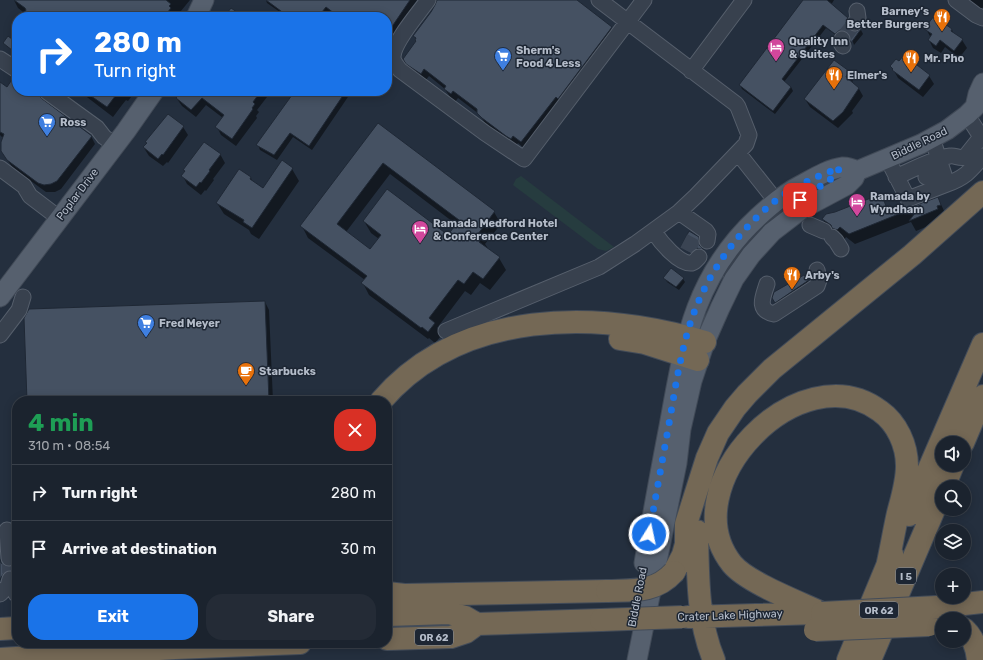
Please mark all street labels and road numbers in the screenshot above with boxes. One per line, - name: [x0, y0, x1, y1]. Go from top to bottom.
- street label: Biddle Road: [889, 124, 949, 163]
- street label: Poplar Drive: [54, 166, 101, 223]
- street label: Biddle Road: [625, 566, 650, 628]
- road number: I 5: [896, 568, 916, 584]
- road number: OR 62: [860, 602, 898, 618]
- street label: Crater Lake Highway: [677, 607, 783, 624]
- road number: OR 62: [415, 629, 453, 645]

